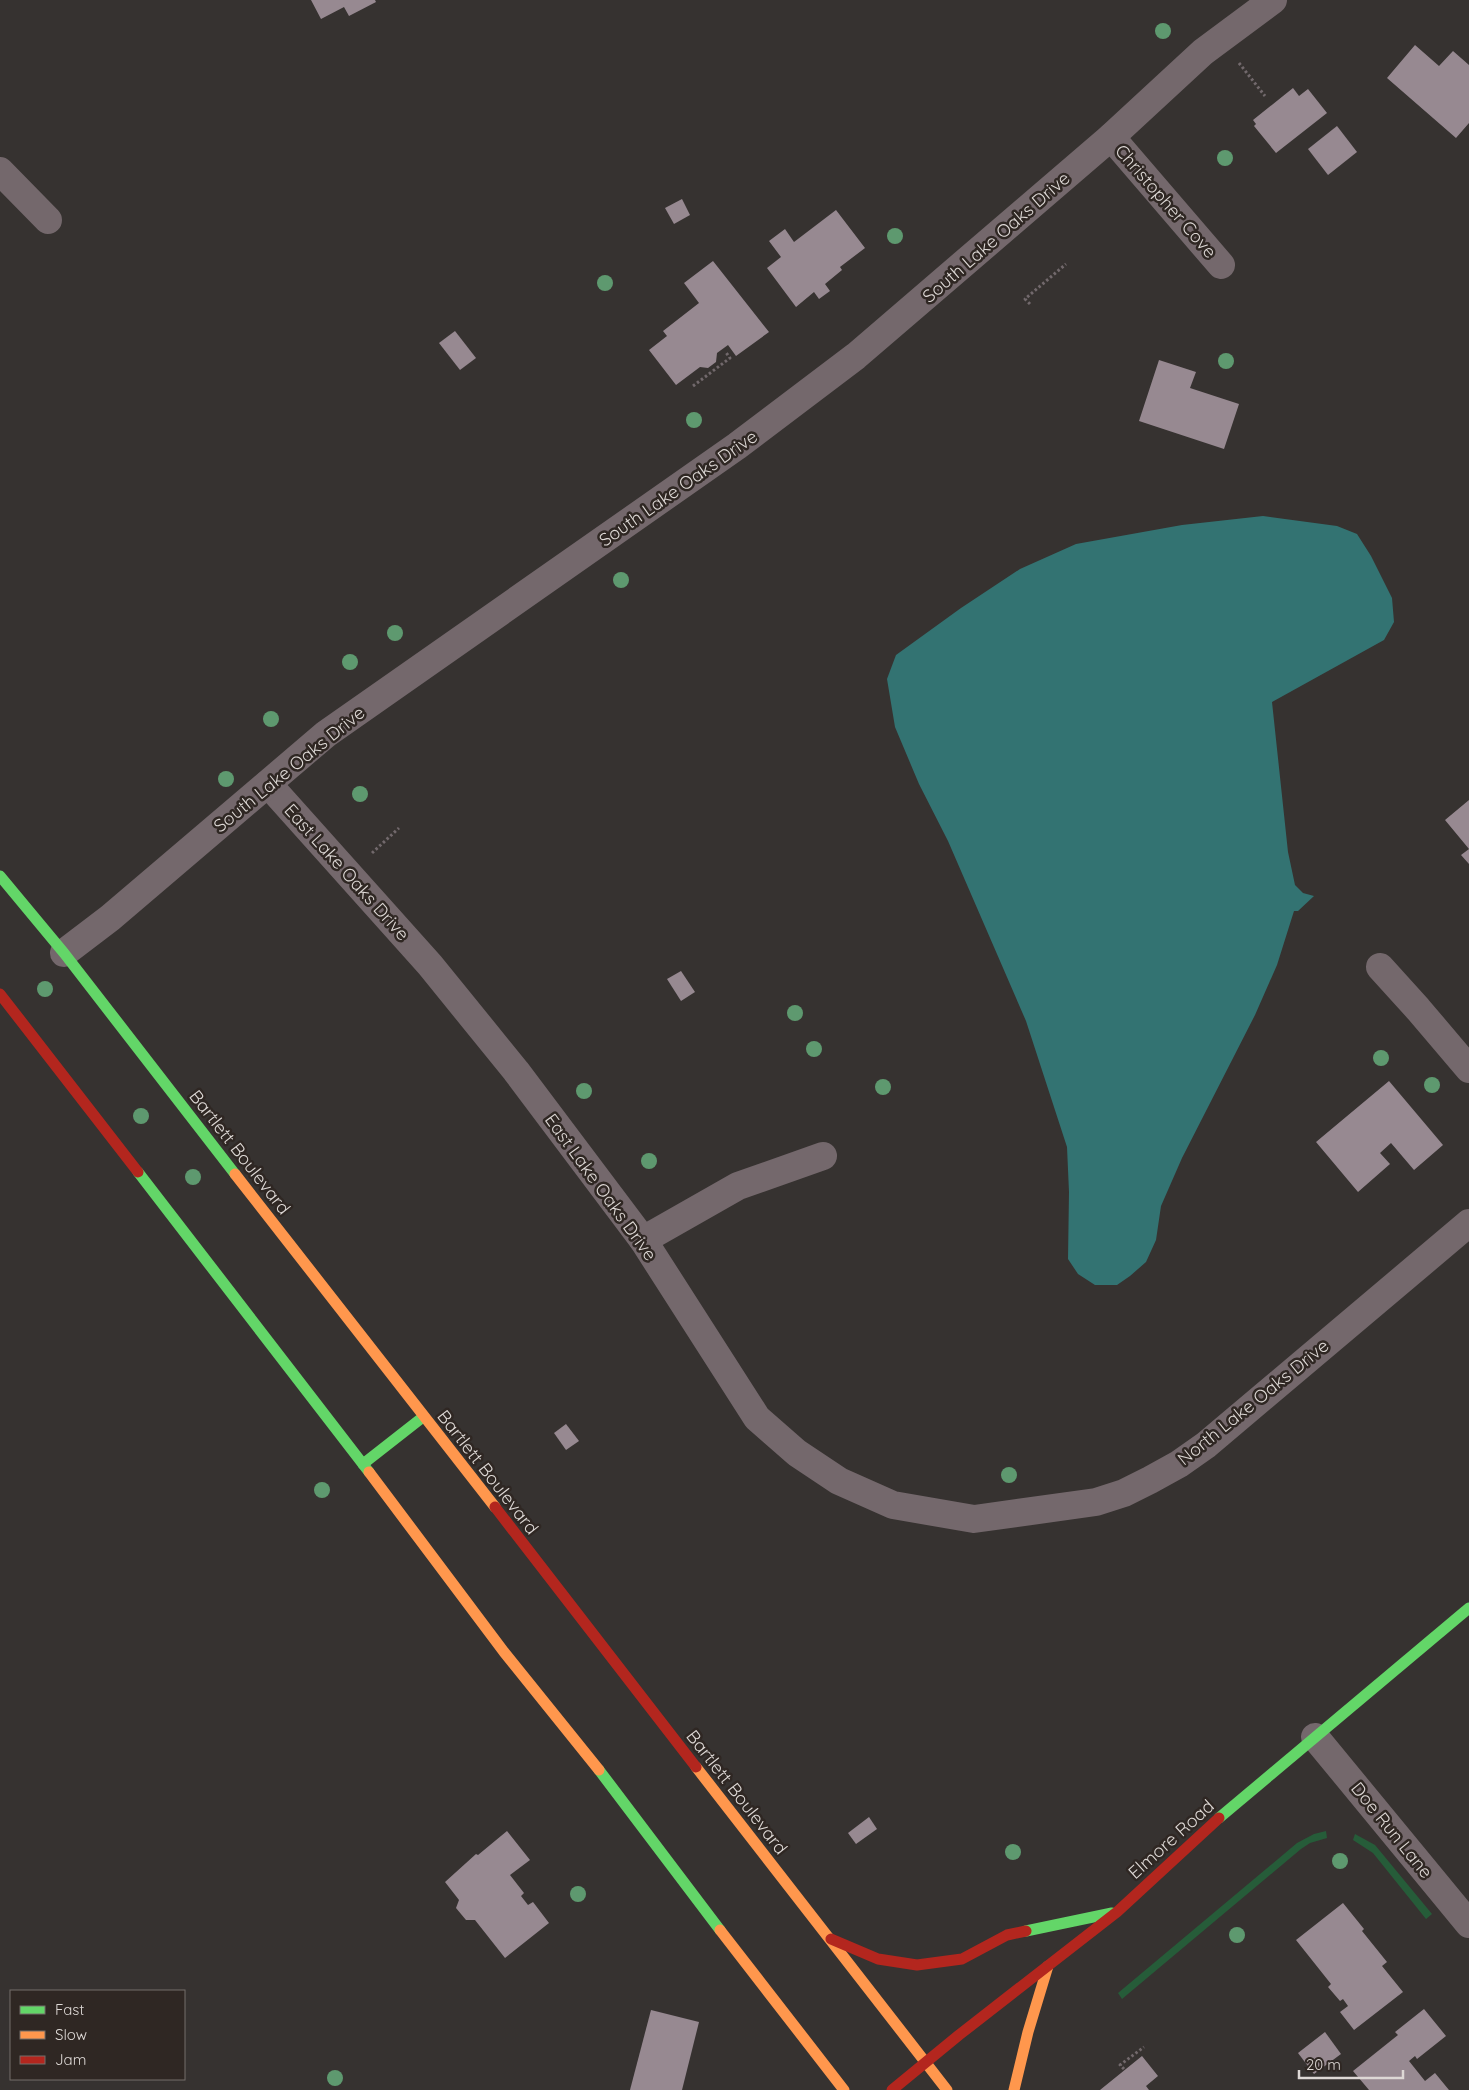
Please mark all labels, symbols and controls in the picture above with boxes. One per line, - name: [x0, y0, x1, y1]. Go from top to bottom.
- street label: Christopher Cove: [1110, 139, 1222, 263]
- street label: South Lake Oaks Drive: [917, 167, 1075, 307]
- street label: South Lake Oaks Drive: [594, 425, 762, 551]
- street label: South Lake Oaks Drive: [209, 701, 369, 837]
- street label: East Lake Oaks Drive: [279, 799, 415, 945]
- street label: Bartlett Boulevard: [184, 1085, 296, 1219]
- street label: East Lake Oaks Drive: [540, 1109, 662, 1265]
- street label: North Lake Oaks Drive: [1173, 1334, 1333, 1470]
- street label: Bartlett Boulevard: [432, 1405, 544, 1539]
- street label: Bartlett Boulevard: [681, 1725, 793, 1859]
- street label: Doe Run Lane: [1346, 1777, 1438, 1883]
- street label: Elmore Road: [1123, 1794, 1219, 1884]
- legend: [10, 1990, 185, 2080]
- text: Fast: [55, 2000, 84, 2019]
- text: Slow: [55, 2025, 87, 2044]
- scale bar: [1299, 2048, 1403, 2080]
- text: Jam: [55, 2050, 86, 2069]
- text: 20 m: [1306, 2055, 1341, 2074]

